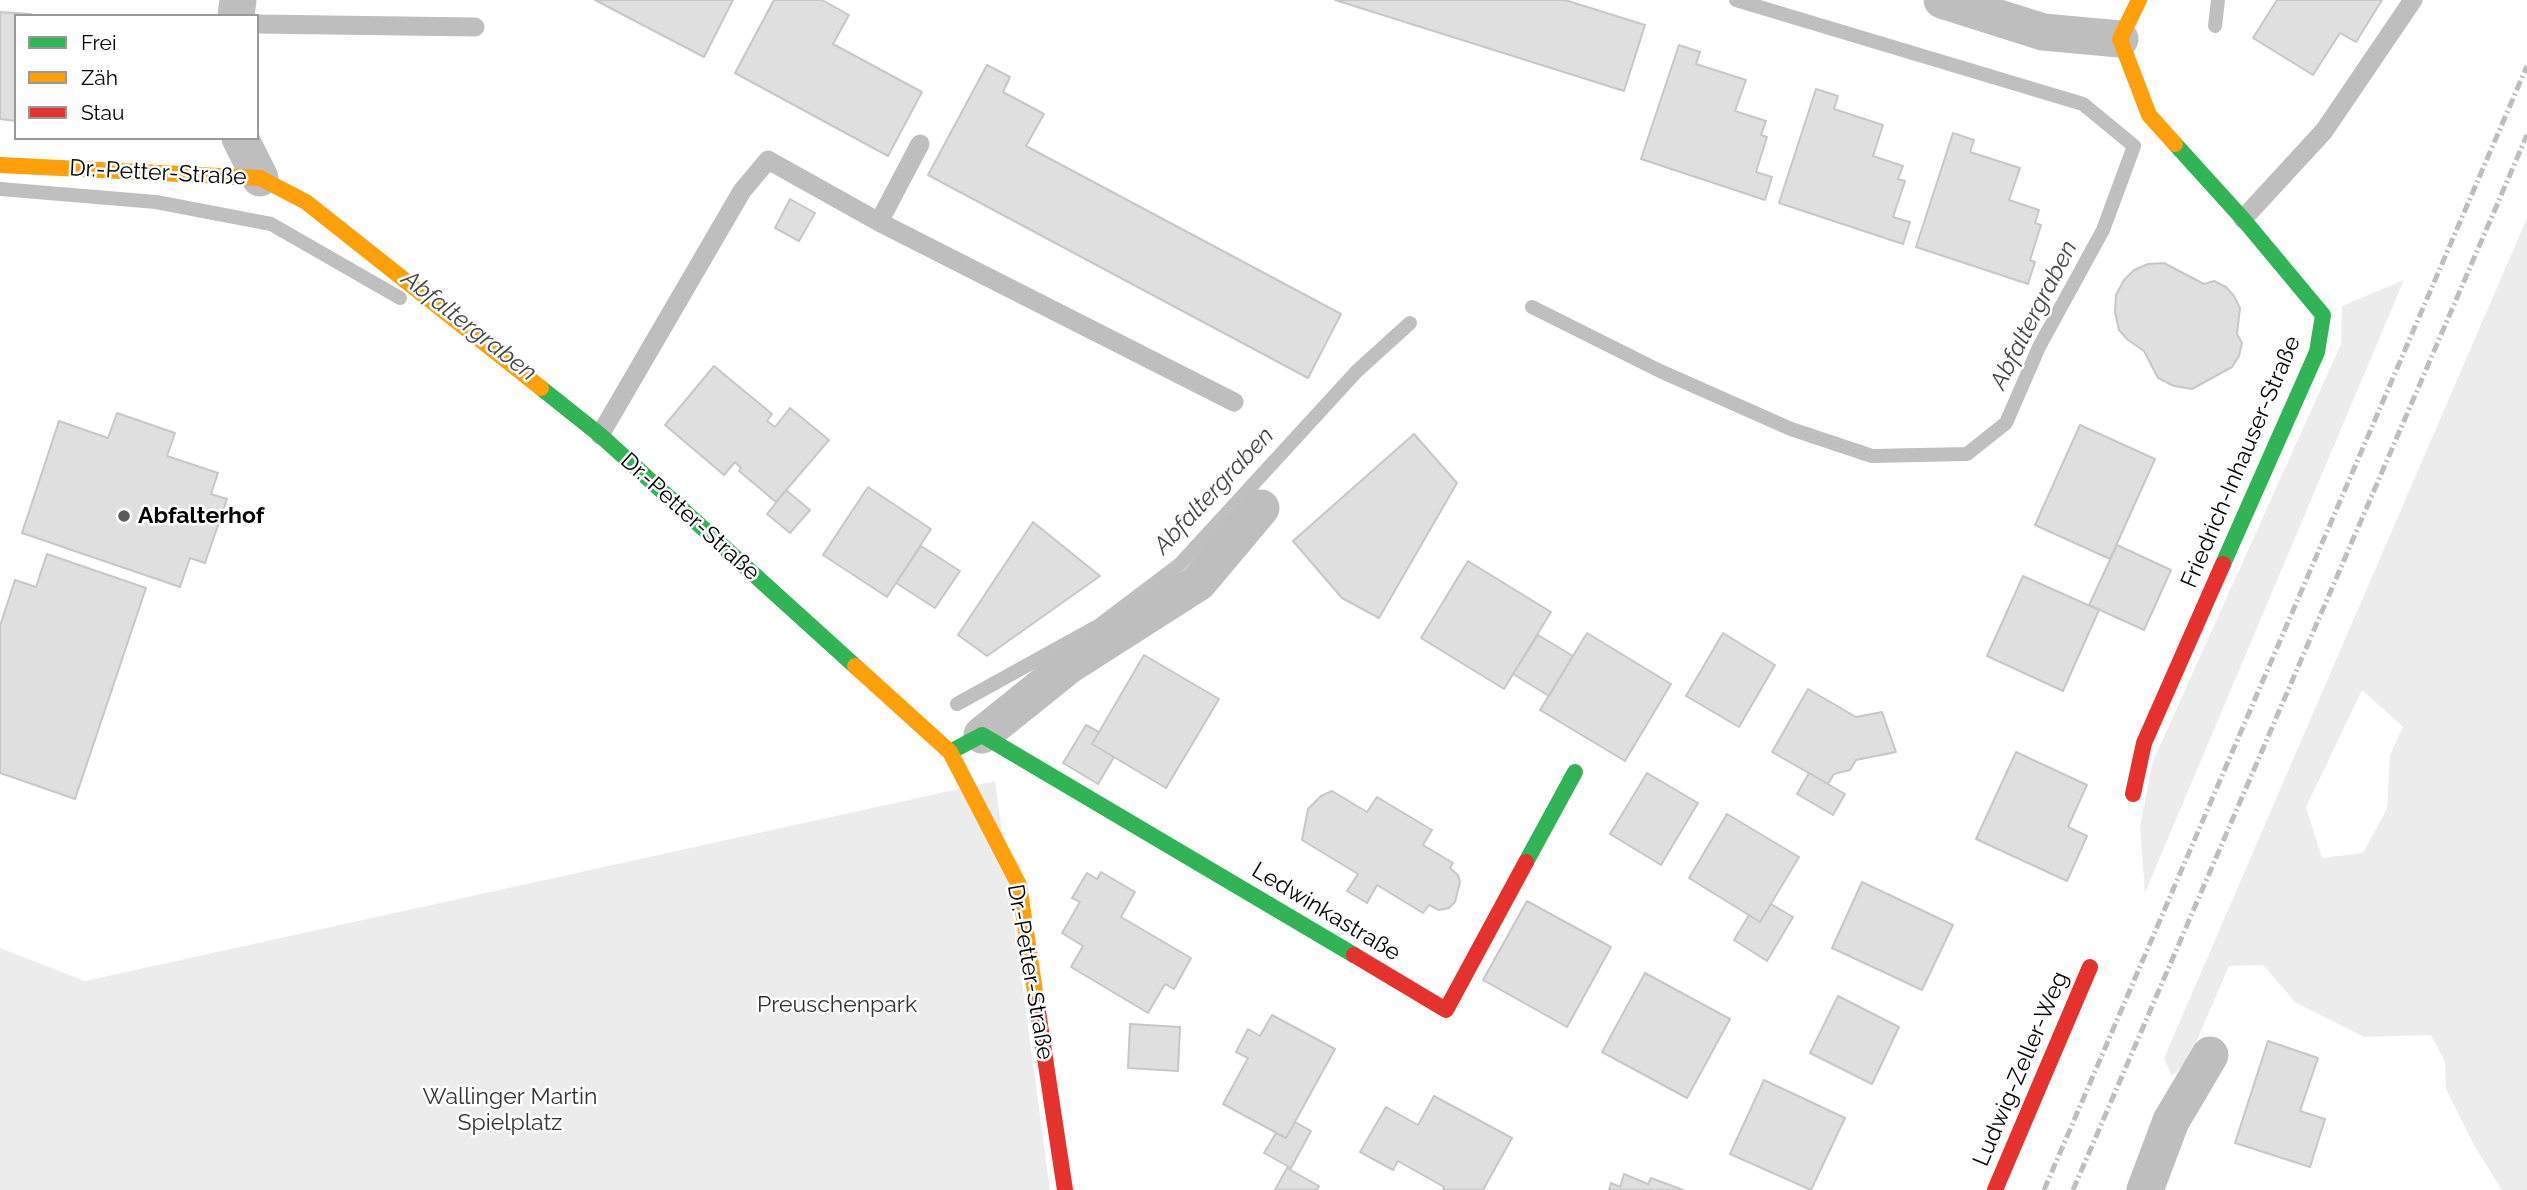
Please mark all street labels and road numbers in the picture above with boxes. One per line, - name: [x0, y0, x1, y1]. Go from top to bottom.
- street label: Dr.-Petter-Straße: [69, 155, 247, 191]
- street label: Friedrich-Inhauser-Straße: [2175, 332, 2307, 592]
- street label: Dr.-Petter-Straße: [615, 447, 765, 587]
- street label: Ledwinkastraße: [1247, 857, 1405, 967]
- street label: Dr.-Petter-Straße: [1001, 882, 1059, 1062]
- street label: Ludwig-Zeller-Weg: [1968, 968, 2074, 1170]

